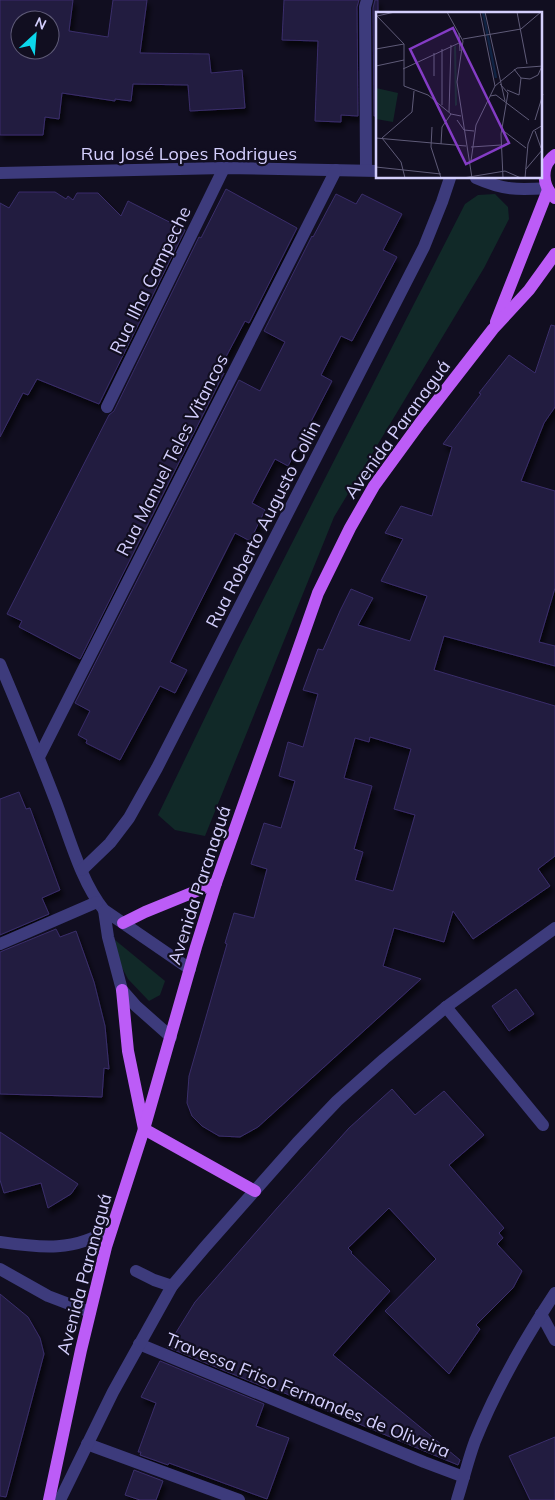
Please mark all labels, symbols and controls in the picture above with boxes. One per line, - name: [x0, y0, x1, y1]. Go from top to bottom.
- north arrow: [10, 10, 60, 60]
- inset map: [376, 12, 542, 179]
- text: N: [32, 13, 49, 34]
- street label: Rua José Lopes Rodrigues: [81, 142, 297, 165]
- street label: Rua Ilha Campeche: [104, 202, 196, 358]
- street label: Rua Manuel Teles Vitancos: [111, 350, 233, 560]
- street label: Avenida Paranaguá: [339, 355, 455, 503]
- street label: Rua Roberto Augusto Collin: [201, 416, 325, 632]
- street label: Avenida Paranaguá: [162, 803, 236, 967]
- street label: Avenida Paranaguá: [51, 1191, 117, 1357]
- street label: Travessa Friso Fernandes de Oliveira: [162, 1327, 454, 1463]

